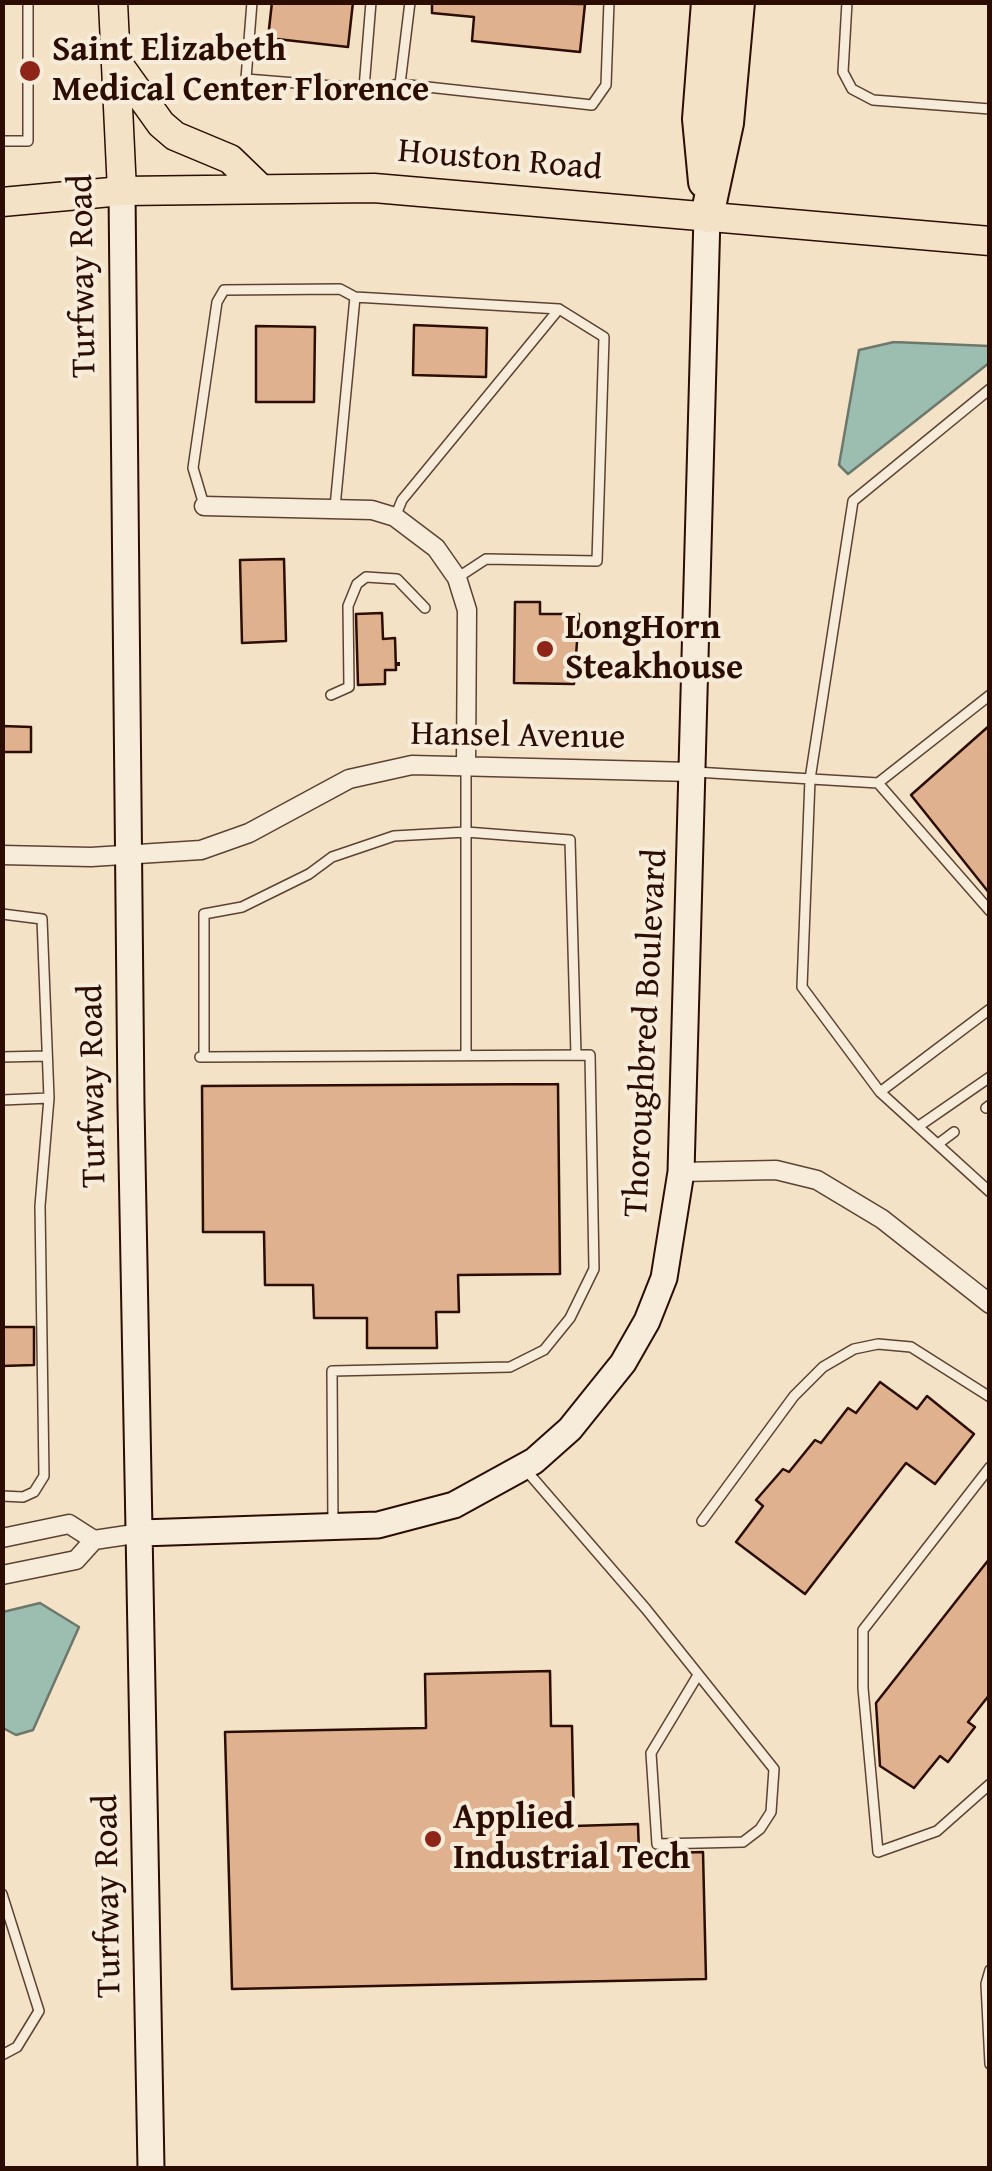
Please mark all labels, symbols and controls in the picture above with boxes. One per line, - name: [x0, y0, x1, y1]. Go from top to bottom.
- place label: Saint Elizabeth Medical Center Florence: [52, 30, 429, 112]
- marker: Saint Elizabeth Medical Center Florence: [17, 58, 43, 84]
- street label: Houston Road: [396, 131, 604, 191]
- street label: Turfway Road: [61, 174, 107, 378]
- place label: LongHorn Steakhouse: [565, 608, 743, 690]
- marker: LongHorn Steakhouse: [534, 638, 556, 660]
- street label: Hansel Avenue: [410, 714, 626, 760]
- street label: Thoroughbred Boulevard: [616, 848, 678, 1218]
- street label: Turfway Road: [71, 984, 117, 1188]
- street label: Turfway Road: [86, 1794, 132, 1998]
- place label: Applied Industrial Tech: [453, 1798, 690, 1880]
- marker: Applied Industrial Tech: [422, 1828, 444, 1850]

